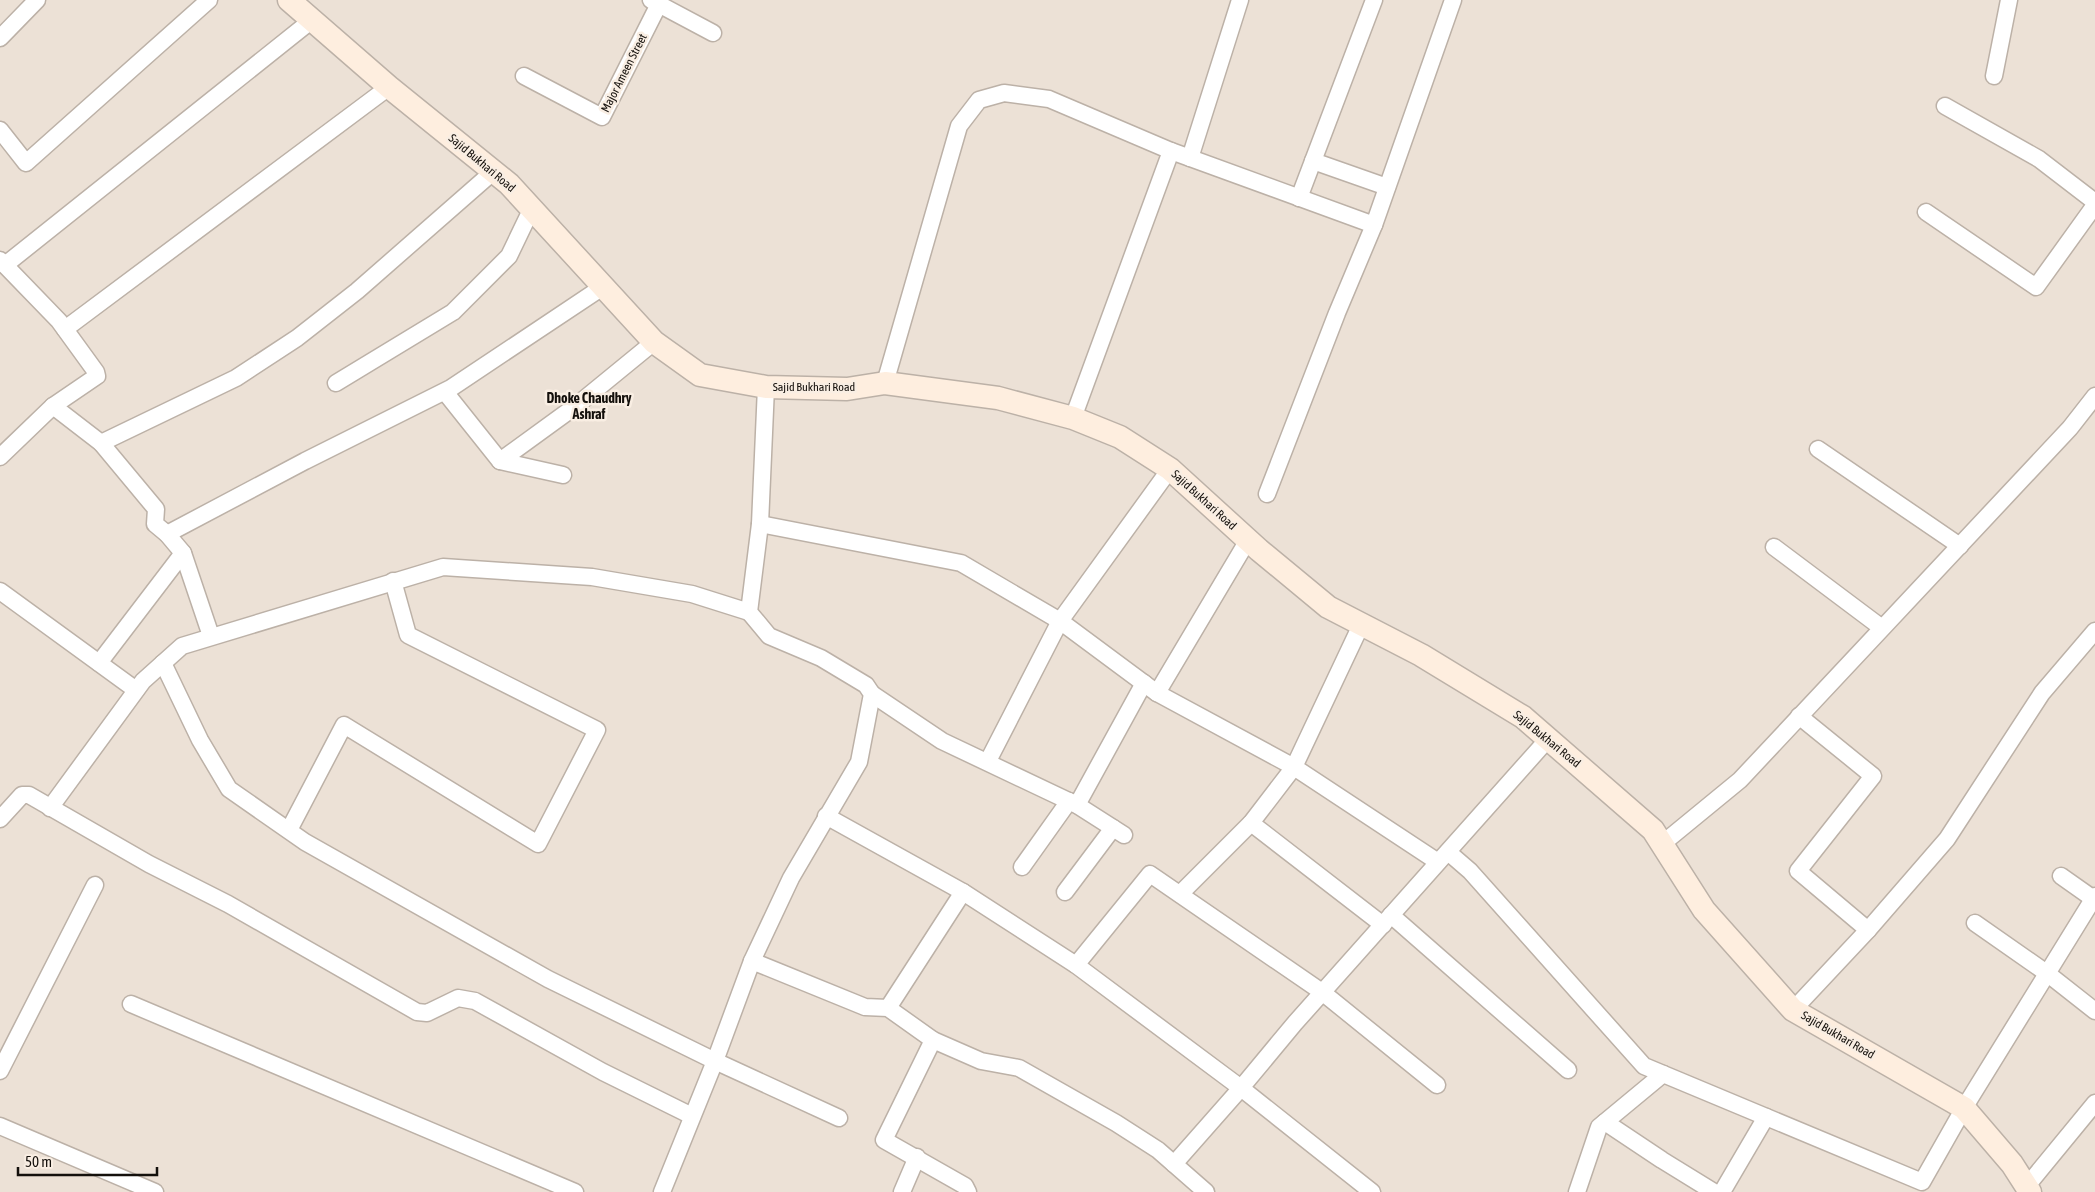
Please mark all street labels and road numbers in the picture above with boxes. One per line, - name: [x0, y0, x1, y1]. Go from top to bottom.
- street label: Major Ameen Street: [598, 31, 650, 115]
- street label: Sajid Bukhari Road: [446, 131, 518, 195]
- street label: Sajid Bukhari Road: [773, 380, 855, 394]
- street label: Sajid Bukhari Road: [1169, 467, 1239, 533]
- street label: Sajid Bukhari Road: [1511, 708, 1583, 770]
- street label: Sajid Bukhari Road: [1799, 1008, 1877, 1062]

